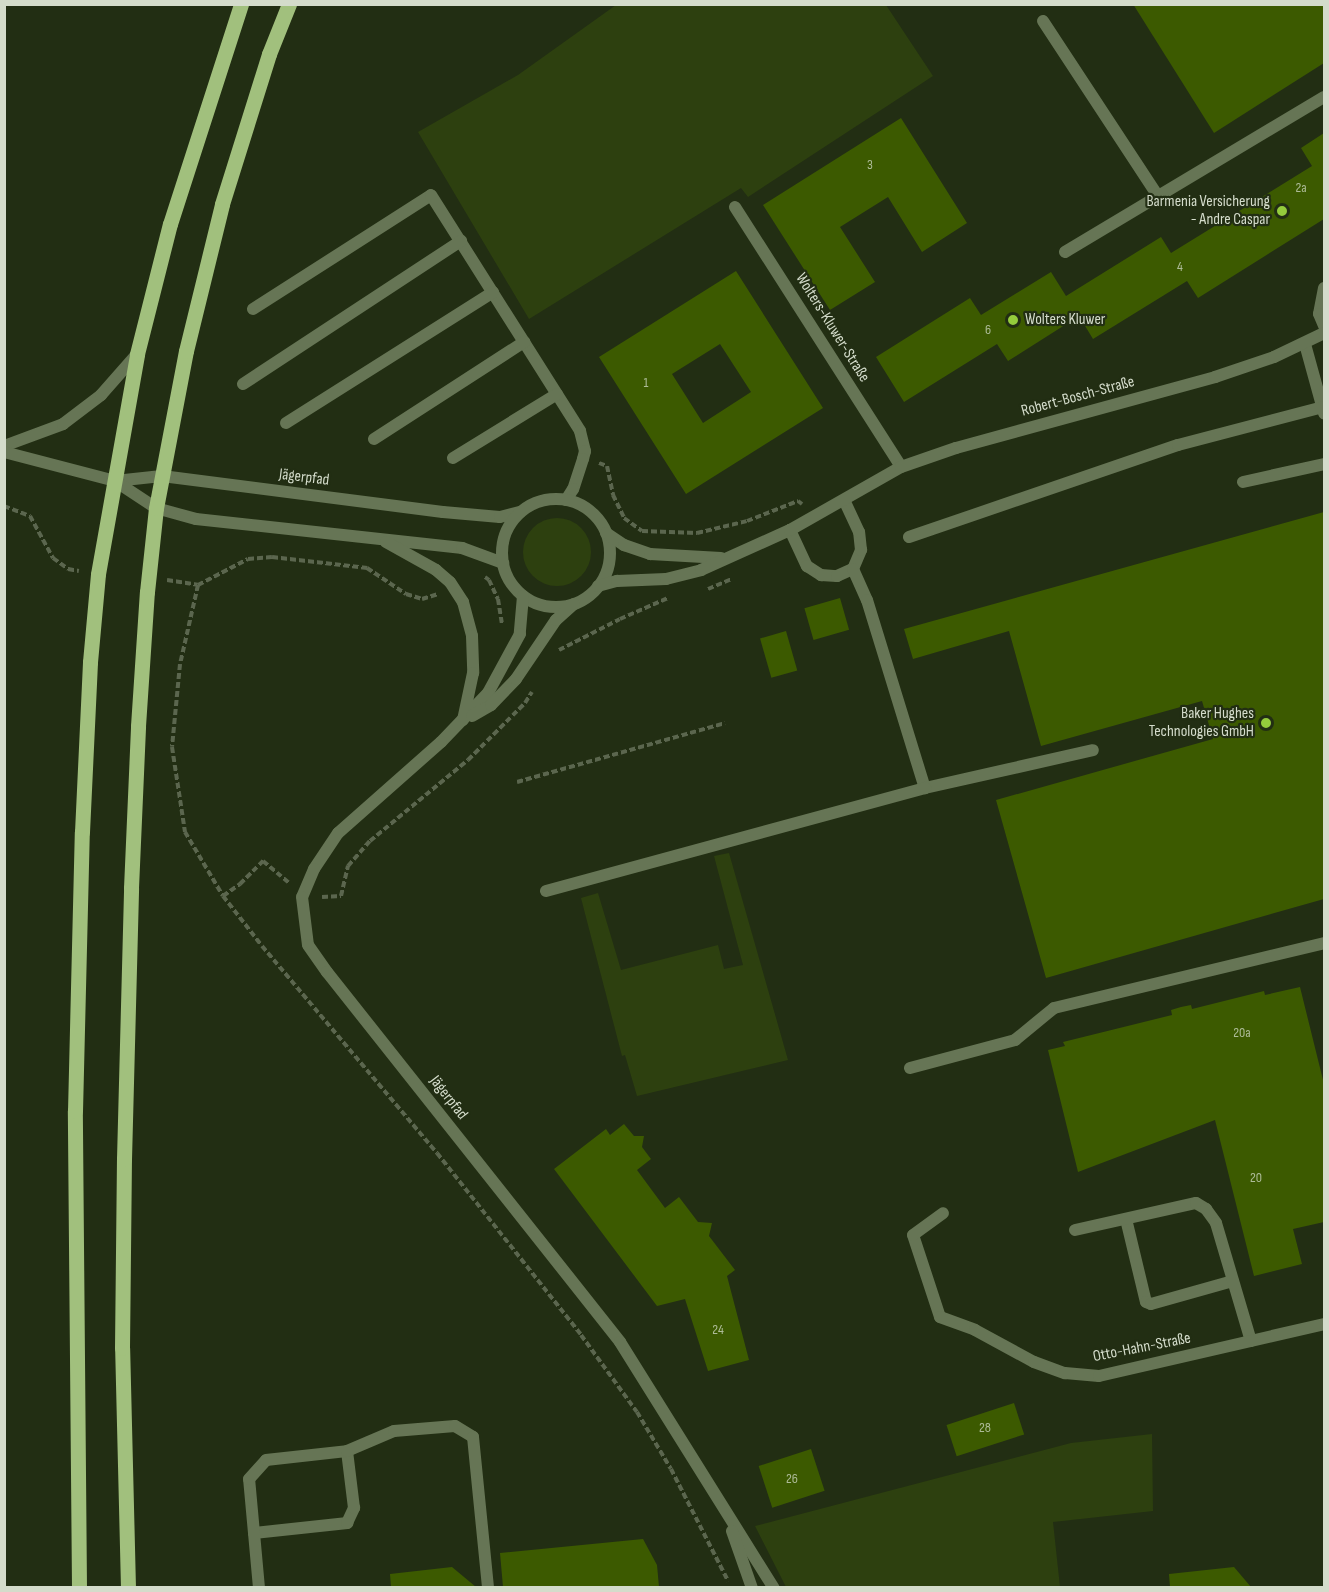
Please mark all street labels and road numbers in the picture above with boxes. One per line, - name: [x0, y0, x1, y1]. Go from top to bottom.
- street label: Wolters-Kluwer-Straße: [791, 270, 873, 386]
- street label: Robert-Bosch-Straße: [1019, 373, 1137, 421]
- street label: Jägerpfad: [278, 465, 330, 491]
- street label: Jägerpfad: [425, 1072, 471, 1124]
- street label: Otto-Hahn-Straße: [1092, 1329, 1192, 1367]

